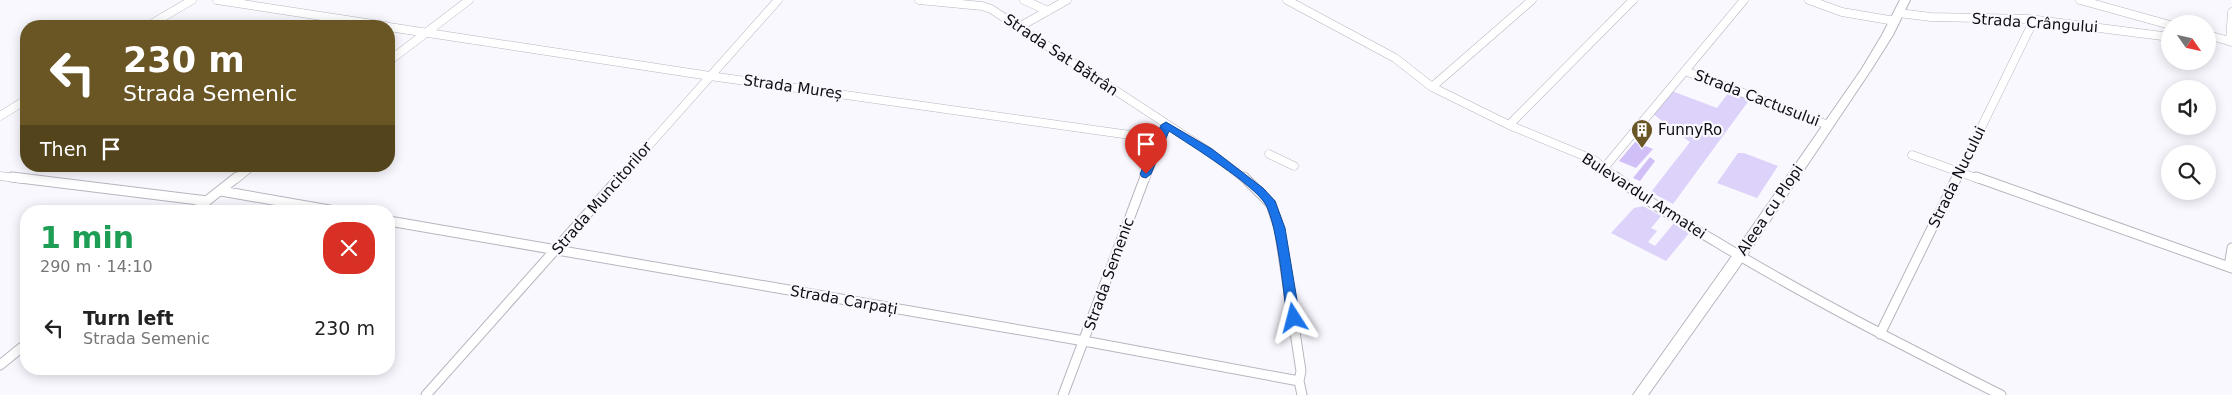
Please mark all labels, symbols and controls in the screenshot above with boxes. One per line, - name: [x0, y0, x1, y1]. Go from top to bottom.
- street label: Strada Sat Bătrân: [1000, 10, 1122, 100]
- street label: Strada Crângului: [1971, 10, 2099, 36]
- north arrow: [2161, 15, 2216, 70]
- map controls: [2161, 15, 2216, 200]
- icon: left: [40, 40, 105, 105]
- text: 230 m: [123, 40, 245, 80]
- street label: Strada Cactusului: [1692, 66, 1822, 130]
- street label: Strada Mureș: [742, 71, 844, 103]
- button: sound: [2161, 80, 2216, 135]
- text: Strada Semenic: [123, 81, 297, 106]
- building icon: FunnyRo: [1630, 118, 1654, 149]
- place label: FunnyRo: [1658, 121, 1722, 139]
- pin: [1125, 123, 1167, 174]
- street label: Strada Nucului: [1925, 123, 1989, 231]
- icon: arrive: [1132, 130, 1160, 158]
- icon: arrive: [97, 135, 125, 163]
- street label: Strada Muncitorilor: [548, 137, 656, 258]
- text: Then: [40, 138, 87, 160]
- button: search: [2161, 145, 2216, 200]
- street label: Bulevardul Armatei: [1579, 149, 1709, 243]
- street label: Aleea cu Plopi: [1733, 161, 1807, 259]
- street label: Strada Semenic: [1080, 215, 1138, 333]
- text: 1 min: [40, 220, 134, 255]
- button: close: [323, 222, 375, 274]
- text: 290 m · 14:10: [40, 257, 153, 276]
- street label: Strada Carpați: [789, 282, 899, 318]
- position arrow: [1267, 291, 1319, 343]
- text: Turn left: [83, 307, 174, 329]
- icon: left: [40, 314, 68, 342]
- text: 230 m: [314, 317, 375, 339]
- text: Strada Semenic: [83, 329, 210, 348]

